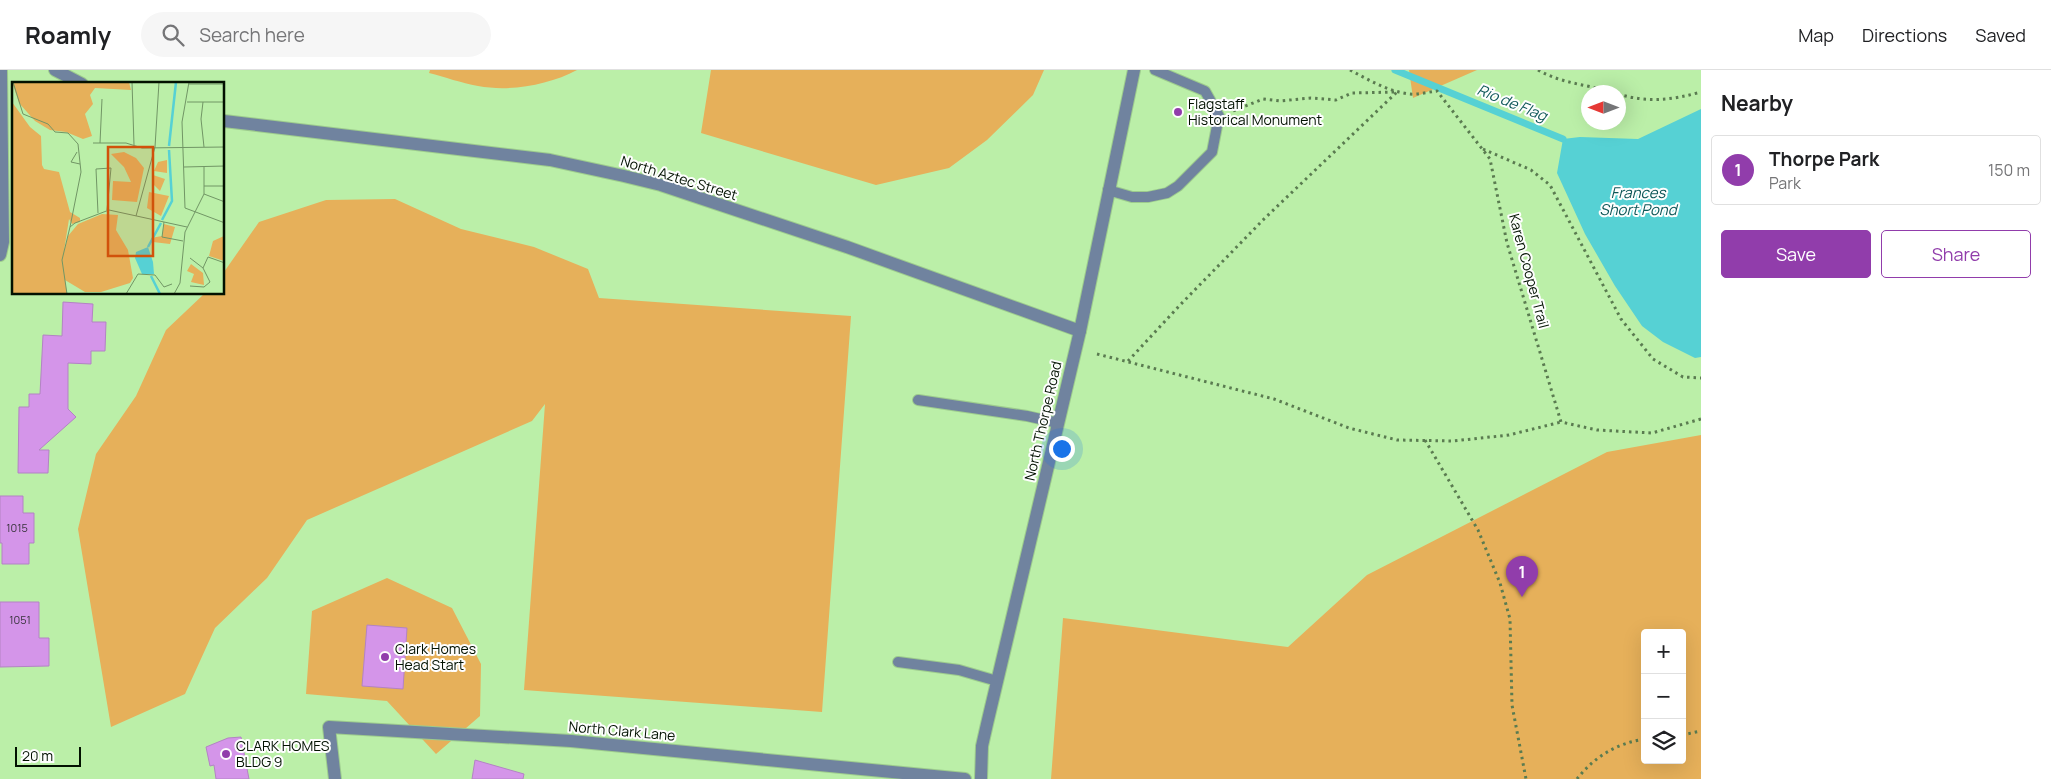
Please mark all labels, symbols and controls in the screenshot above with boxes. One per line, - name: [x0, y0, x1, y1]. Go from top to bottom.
- search box: [141, 12, 491, 57]
- text: Roamly: [25, 18, 111, 51]
- icon: search: [159, 21, 187, 49]
- text: Search here: [199, 22, 305, 48]
- text: Map: [1798, 23, 1834, 47]
- text: Directions: [1862, 23, 1947, 47]
- text: Saved: [1975, 23, 2026, 47]
- water label: Rio de Flag: [1474, 79, 1551, 127]
- inset map: [12, 82, 225, 295]
- north arrow: [1581, 85, 1626, 130]
- text: Nearby: [1721, 89, 1793, 117]
- place label: Flagstaff Historical Monument: [1188, 94, 1322, 129]
- marker: Flagstaff Historical Monument: [1172, 106, 1184, 118]
- text: Thorpe Park: [1769, 146, 1879, 172]
- street label: North Aztec Street: [618, 151, 740, 204]
- text: 1: [1734, 159, 1742, 181]
- text: 150 m: [1988, 159, 2030, 181]
- text: Park: [1769, 172, 1801, 194]
- water label: Frances Short Pond: [1599, 182, 1679, 220]
- street label: Karen Cooper Trail: [1505, 212, 1554, 330]
- button: Save: [1721, 230, 1871, 278]
- button: Share: [1881, 230, 2031, 278]
- street label: North Thorpe Road: [1020, 359, 1066, 483]
- your location: [1049, 436, 1075, 462]
- house number: 1015: [6, 520, 28, 535]
- pin: 1: [1506, 556, 1538, 597]
- house number: 1051: [9, 612, 31, 627]
- map controls: [1641, 629, 1686, 764]
- button: +: [1641, 629, 1686, 674]
- place label: Clark Homes Head Start: [395, 639, 476, 674]
- marker: Clark Homes Head Start: [379, 651, 391, 663]
- button: −: [1641, 674, 1686, 719]
- street label: North Clark Lane: [568, 716, 676, 745]
- button: layers: [1641, 719, 1686, 764]
- place label: CLARK HOMES BLDG 9: [236, 736, 330, 771]
- scale bar: [15, 744, 81, 767]
- text: 20 m: [22, 746, 53, 765]
- marker: CLARK HOMES BLDG 9: [220, 748, 232, 760]

